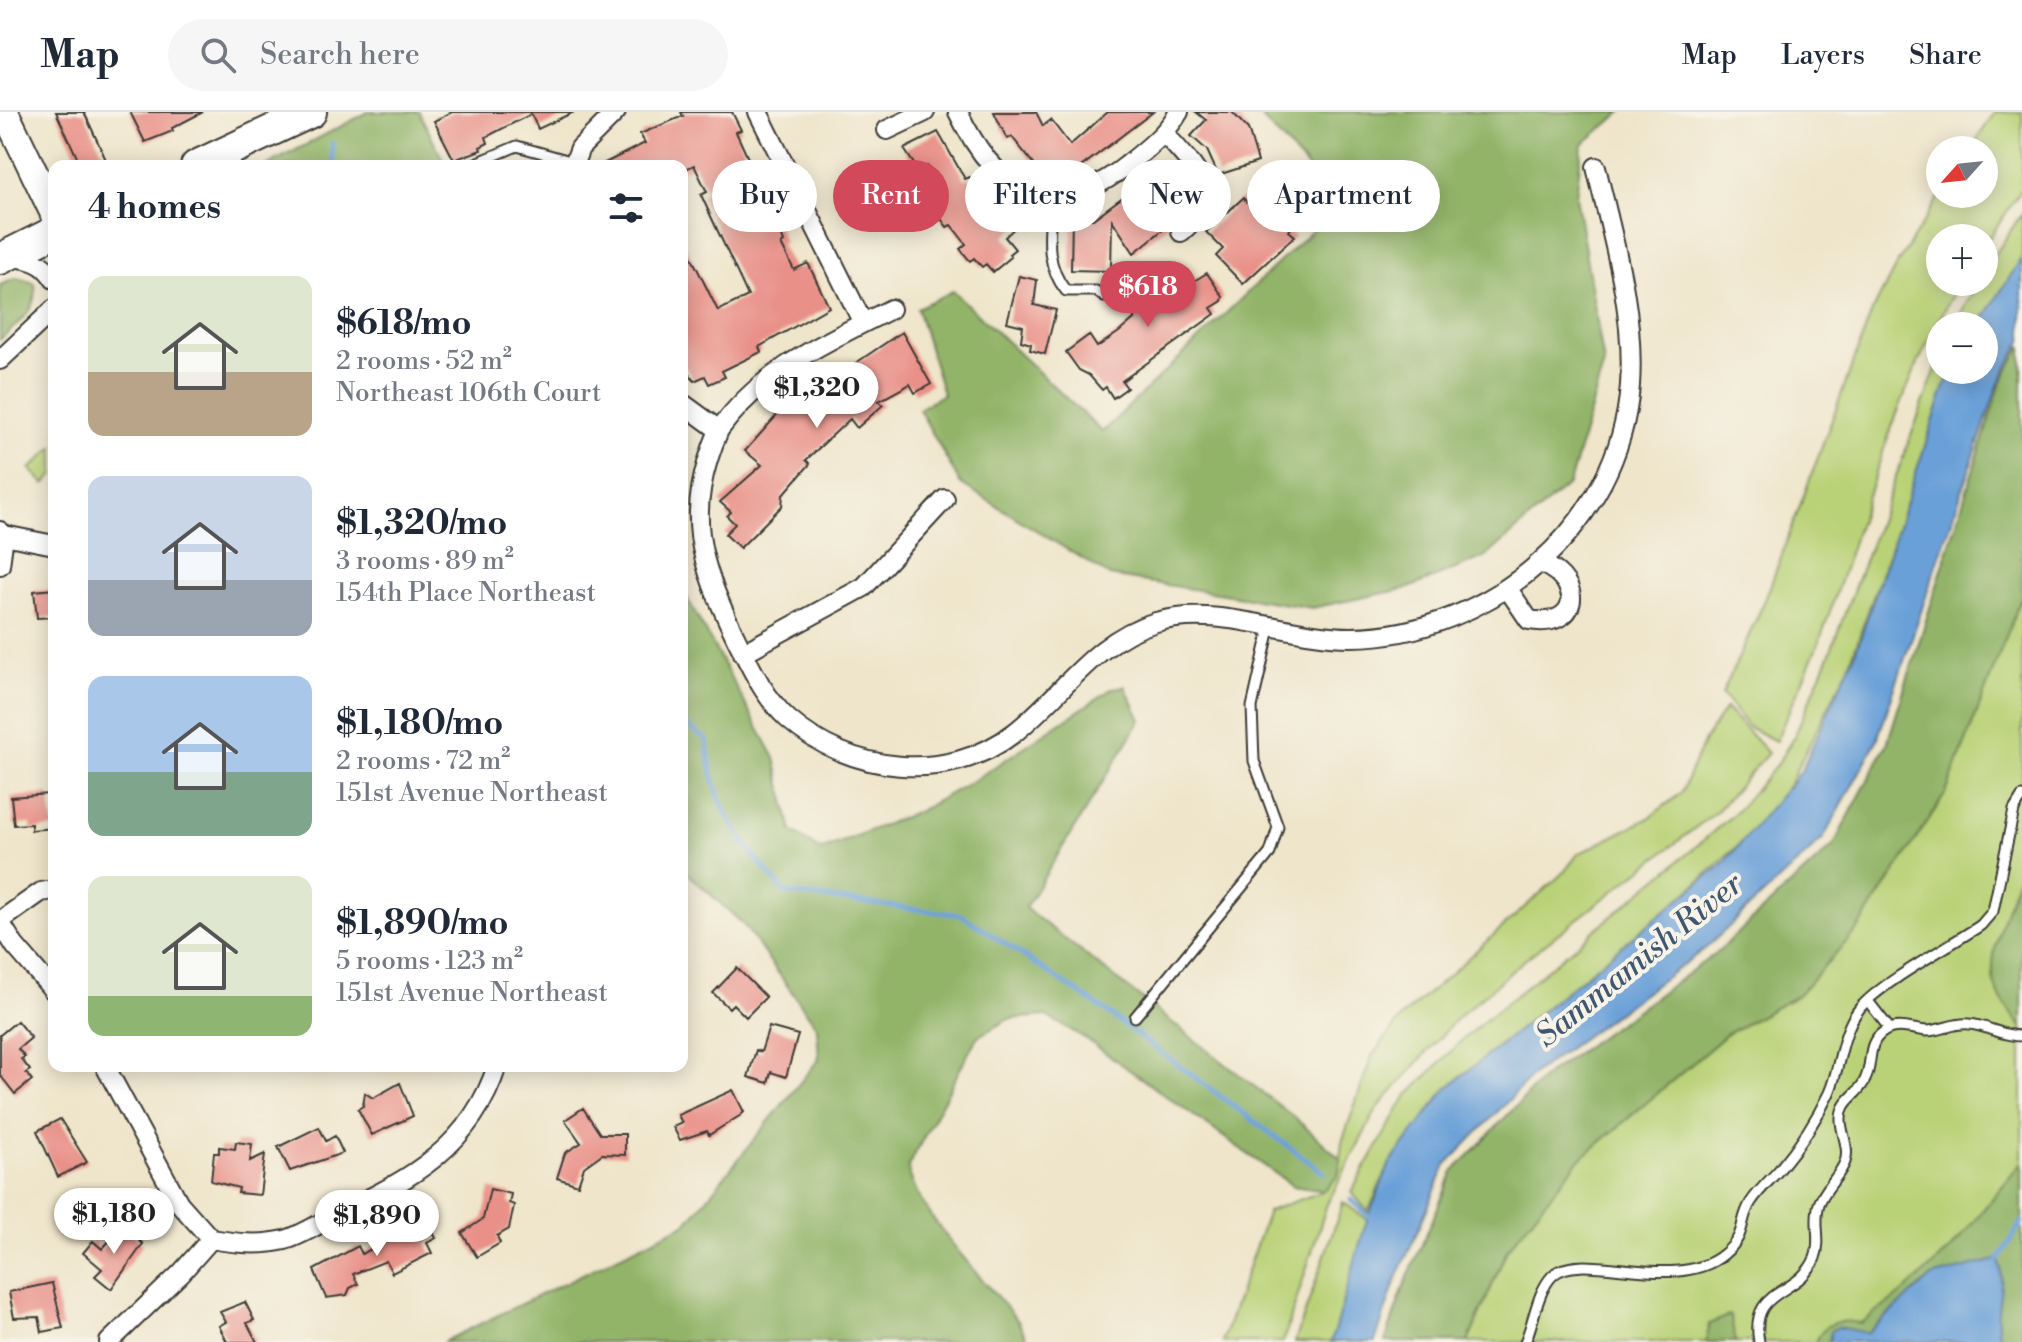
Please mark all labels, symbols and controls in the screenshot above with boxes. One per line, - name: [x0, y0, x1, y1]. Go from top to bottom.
- search box: [168, 19, 728, 91]
- text: Map: [40, 32, 120, 79]
- icon: search: [196, 33, 240, 77]
- text: Search here: [260, 36, 420, 74]
- text: Map: [1682, 38, 1737, 73]
- text: Layers: [1781, 38, 1865, 73]
- text: Share: [1909, 38, 1982, 73]
- north arrow: [1926, 136, 1998, 208]
- map controls: [1926, 136, 1998, 384]
- chip: Buy: [712, 160, 817, 232]
- chip: Rent: [833, 160, 949, 232]
- chip: Filters: [965, 160, 1105, 232]
- chip: New: [1121, 160, 1231, 232]
- chip: Apartment: [1247, 160, 1440, 232]
- icon: filters: [604, 186, 648, 230]
- text: 4 homes: [88, 187, 221, 229]
- button: +: [1926, 224, 1998, 296]
- pin: $618: [1101, 261, 1195, 329]
- text: $618: [1118, 271, 1178, 303]
- text: $618/mo: [336, 303, 472, 345]
- icon: home: [152, 308, 248, 404]
- button: −: [1926, 312, 1998, 384]
- text: 2 rooms · 52 m²: [336, 345, 512, 377]
- pin: $1,320: [752, 362, 882, 430]
- text: $1,320: [773, 372, 861, 404]
- text: Northeast 106th Court: [336, 377, 601, 409]
- text: $1,320/mo: [336, 503, 507, 545]
- icon: home: [152, 508, 248, 604]
- text: 3 rooms · 89 m²: [336, 545, 514, 577]
- text: 154th Place Northeast: [336, 577, 596, 609]
- text: $1,180/mo: [336, 703, 503, 745]
- icon: home: [152, 708, 248, 804]
- text: 2 rooms · 72 m²: [336, 745, 510, 777]
- text: 151st Avenue Northeast: [336, 777, 608, 809]
- water label: Sammamish River: [1527, 863, 1752, 1056]
- text: $1,890/mo: [336, 903, 509, 945]
- icon: home: [152, 908, 248, 1004]
- text: 5 rooms · 123 m²: [336, 945, 523, 977]
- text: 151st Avenue Northeast: [336, 977, 608, 1009]
- pin: $1,180: [49, 1188, 179, 1256]
- pin: $1,890: [312, 1190, 442, 1258]
- text: $1,180: [72, 1198, 156, 1230]
- text: $1,890: [333, 1200, 421, 1232]

